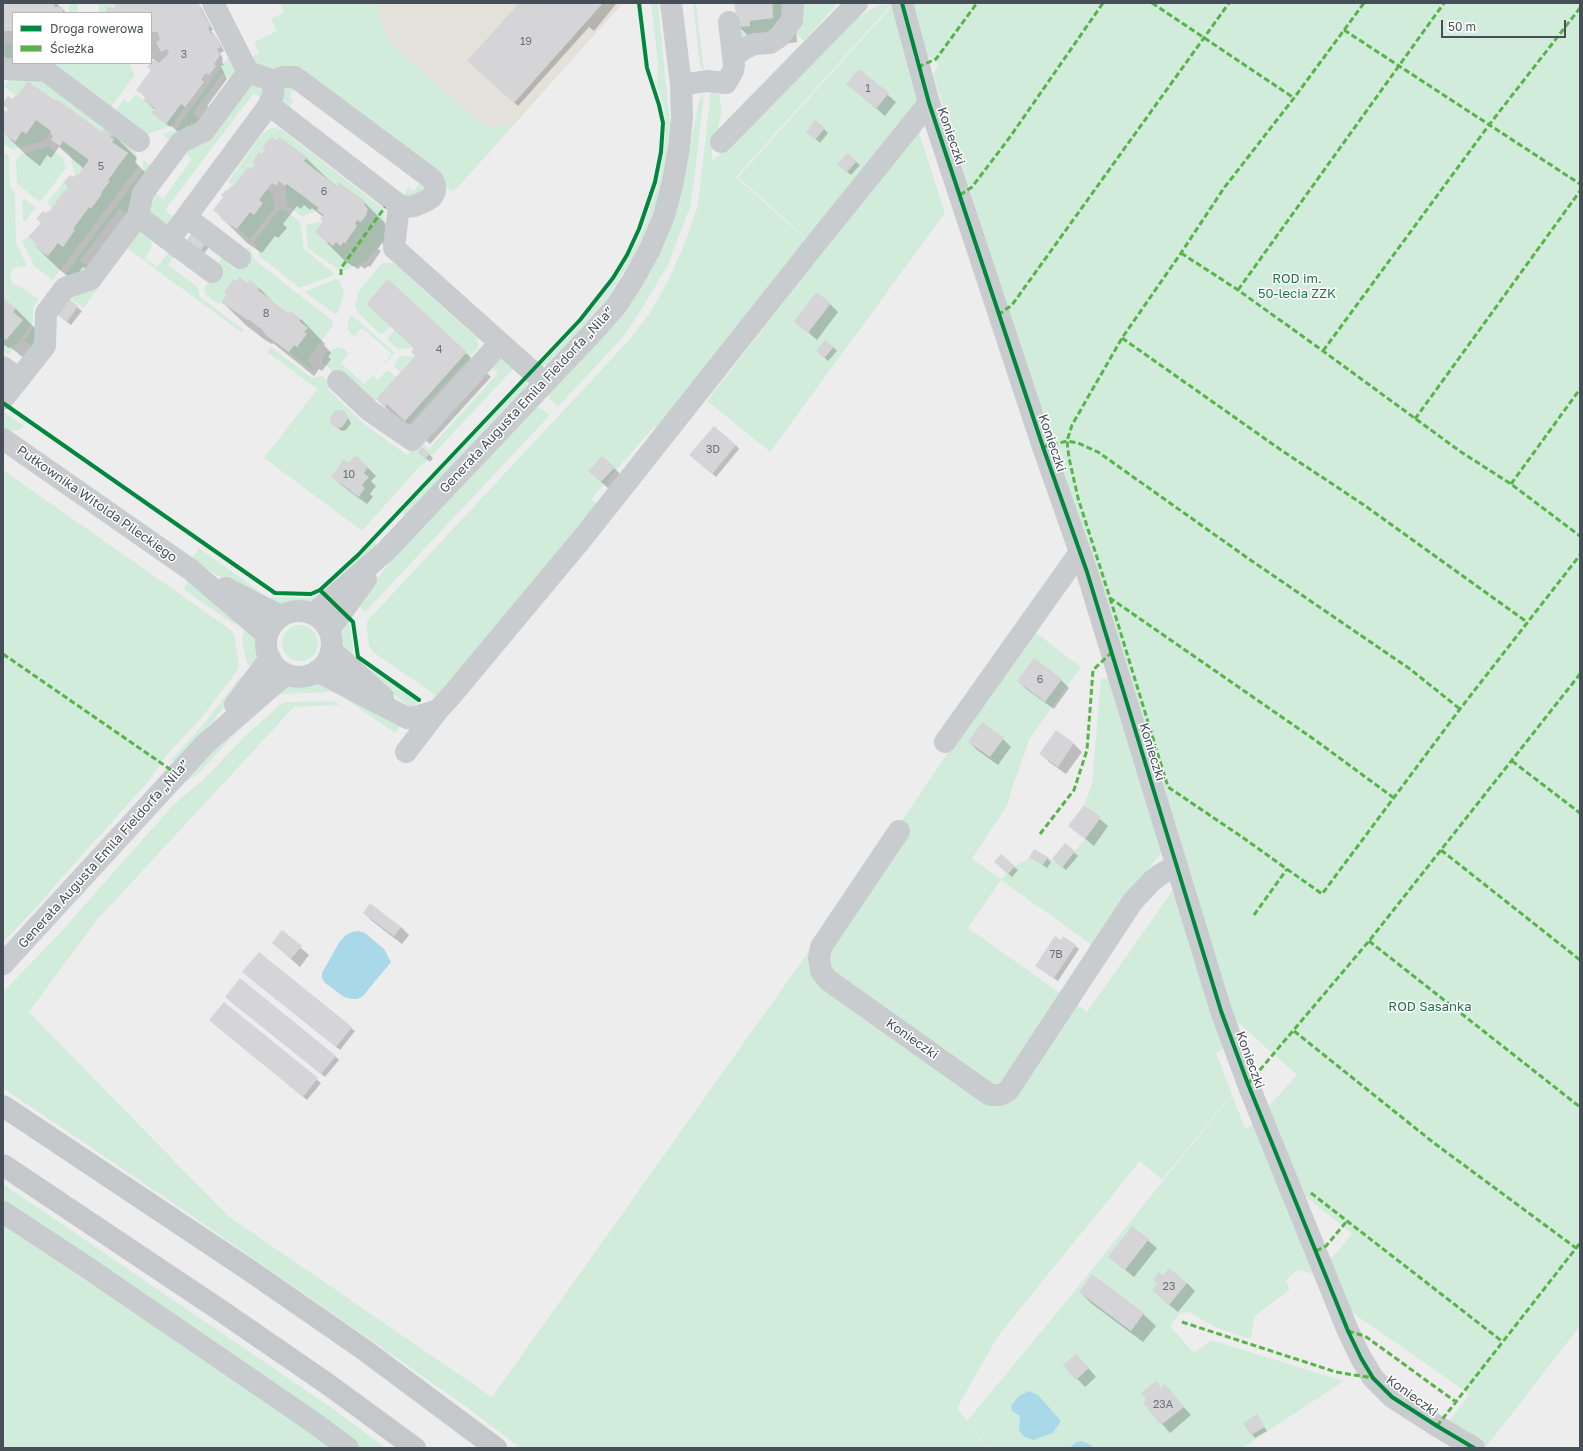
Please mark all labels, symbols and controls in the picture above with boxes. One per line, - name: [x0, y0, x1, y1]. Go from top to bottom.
- legend: [12, 12, 152, 64]
- scale bar: [1443, 12, 1568, 38]
- text: 50 m: [1448, 19, 1476, 34]
- text: Droga rowerowa: [50, 21, 143, 36]
- house number: 19: [520, 35, 532, 49]
- text: Ścieżka: [50, 41, 94, 56]
- house number: 3: [181, 48, 187, 62]
- house number: 1: [865, 82, 871, 96]
- street label: Konieczki: [934, 105, 968, 167]
- house number: 5: [98, 160, 104, 174]
- house number: 6: [321, 185, 327, 199]
- park label: ROD im. 50-lecia ZZK: [1258, 271, 1336, 302]
- street label: Generała Augusta Emila Fieldorfa „Nila”: [437, 304, 617, 496]
- house number: 8: [263, 307, 269, 321]
- house number: 4: [436, 343, 442, 357]
- street label: Konieczki: [1035, 412, 1069, 474]
- street label: Pułkownika Witolda Pileckiego: [14, 443, 180, 565]
- house number: 3D: [706, 443, 720, 457]
- house number: 10: [343, 468, 355, 482]
- house number: 6: [1037, 673, 1043, 687]
- street label: Konieczki: [1136, 721, 1168, 783]
- street label: Generała Augusta Emila Fieldorfa „Nila”: [15, 756, 193, 952]
- house number: 7B: [1049, 948, 1063, 962]
- park label: ROD Sasanka: [1388, 999, 1472, 1015]
- street label: Konieczki: [883, 1015, 941, 1063]
- street label: Konieczki: [1232, 1029, 1268, 1091]
- house number: 23: [1163, 1280, 1175, 1294]
- street label: Konieczki: [1383, 1372, 1441, 1420]
- house number: 23A: [1153, 1398, 1173, 1412]

